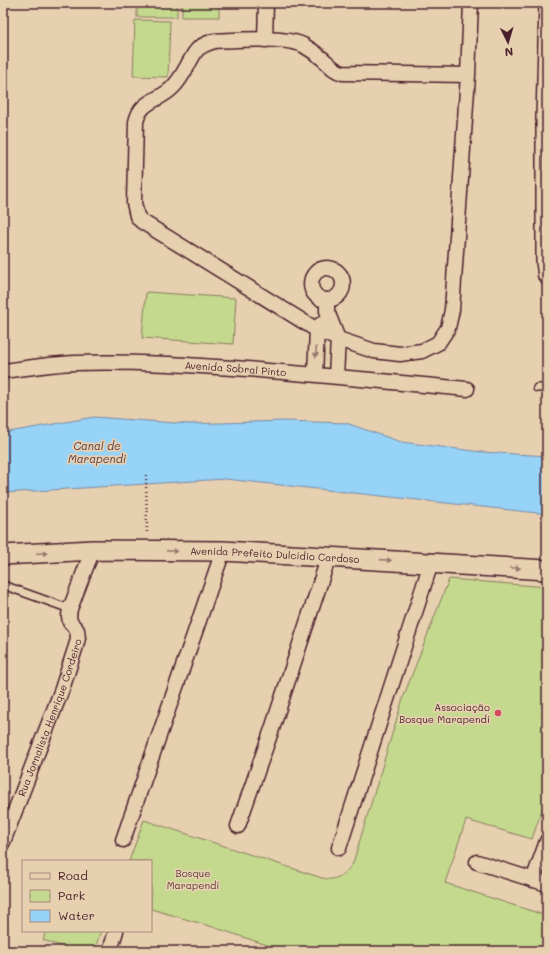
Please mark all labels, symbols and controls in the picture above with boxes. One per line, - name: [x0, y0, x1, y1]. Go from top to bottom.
- north arrow: [488, 22, 528, 62]
- text: N: [504, 45, 514, 60]
- one-way arrow: [313, 346, 319, 359]
- street label: Avenida Sobral Pinto: [184, 358, 287, 379]
- water label: Canal de Marapendi: [68, 438, 127, 466]
- street label: Avenida Prefeito Dulcídio Cardoso: [190, 544, 360, 566]
- one-way arrow: [166, 547, 178, 554]
- one-way arrow: [36, 549, 48, 556]
- one-way arrow: [380, 557, 392, 564]
- one-way arrow: [509, 564, 521, 571]
- street label: Rua Jornalista Henrique Cordeiro: [14, 637, 85, 798]
- place label: Associação Bosque Marapendi: [399, 700, 490, 726]
- marker: Associação Bosque Marapendi: [493, 708, 503, 718]
- legend: [22, 860, 152, 932]
- park label: Bosque Marapendi: [167, 866, 219, 892]
- text: Road: [58, 867, 88, 883]
- text: Park: [58, 887, 85, 903]
- text: Water: [58, 907, 95, 923]

